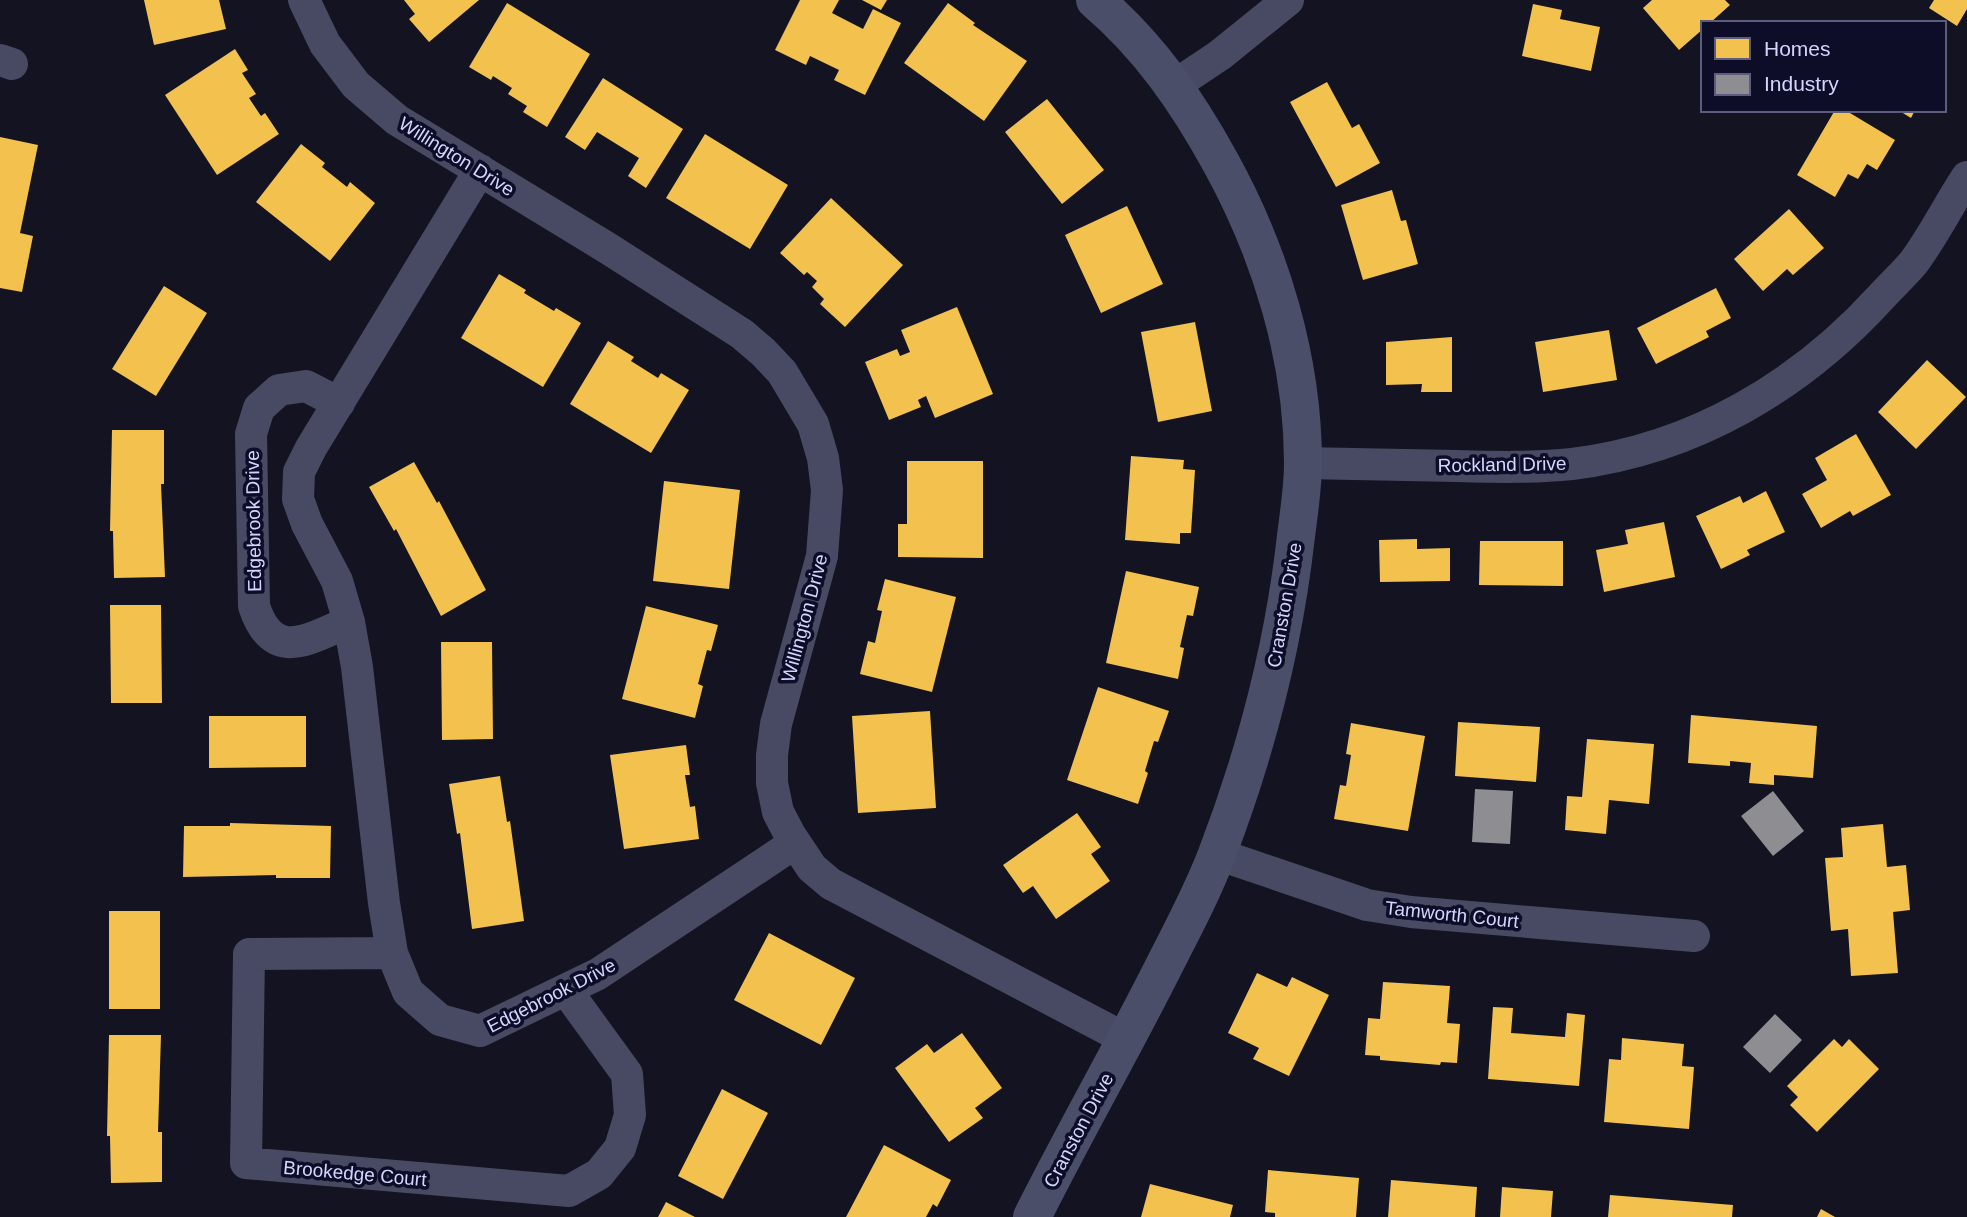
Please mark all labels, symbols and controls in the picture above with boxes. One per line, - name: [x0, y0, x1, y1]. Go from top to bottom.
- legend: [1701, 21, 1946, 112]
- text: Homes: [1764, 37, 1831, 60]
- text: Industry: [1764, 72, 1839, 95]
- street label: Willington Drive: [395, 113, 518, 200]
- street label: Edgebrook Drive: [242, 450, 265, 592]
- street label: Rockland Drive: [1437, 453, 1567, 476]
- street label: Cranston Drive: [1263, 541, 1306, 669]
- street label: Willington Drive: [777, 552, 832, 685]
- street label: Tamworth Court: [1384, 897, 1520, 932]
- street label: Edgebrook Drive: [483, 954, 619, 1037]
- street label: Cranston Drive: [1039, 1069, 1117, 1191]
- street label: Brookedge Court: [282, 1157, 428, 1190]

